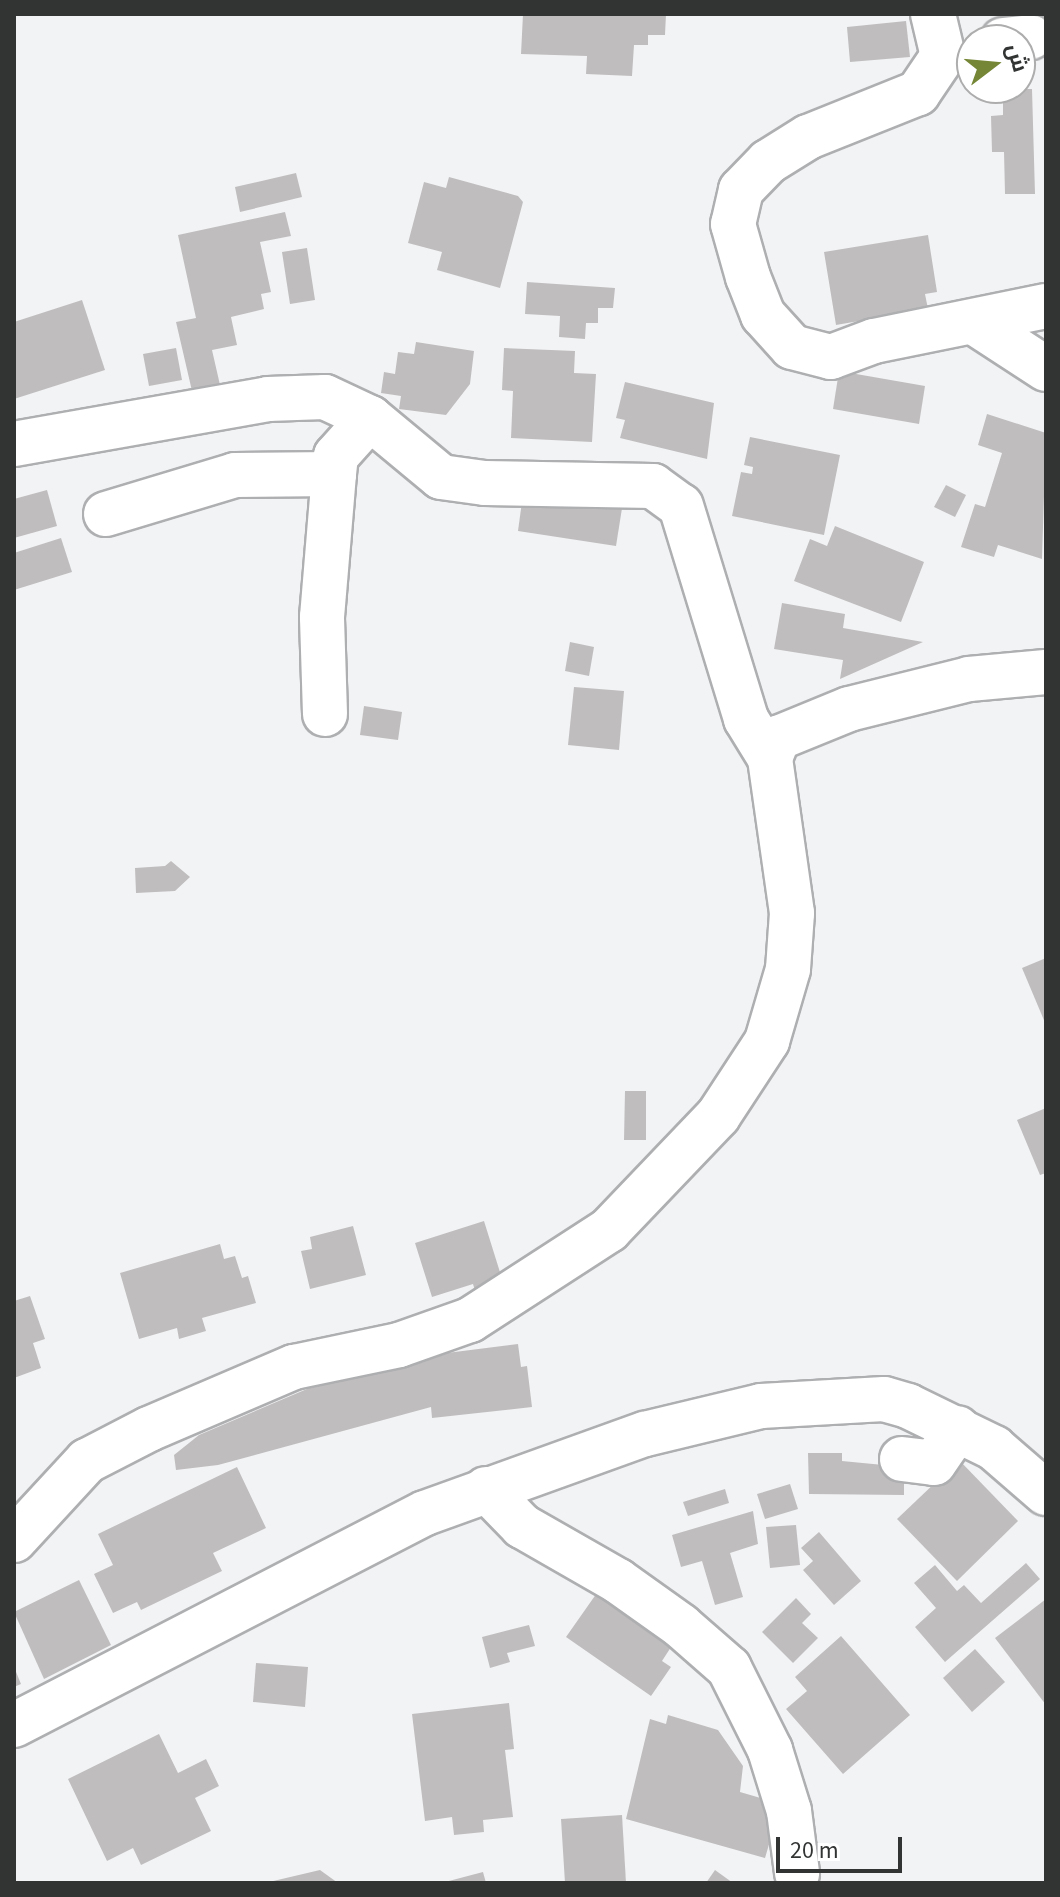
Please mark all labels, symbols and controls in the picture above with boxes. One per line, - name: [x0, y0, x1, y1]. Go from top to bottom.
- north arrow: [956, 24, 1036, 104]
- text: ش: [998, 40, 1036, 76]
- scale bar: [780, 1821, 906, 1871]
- text: 20 m: [790, 1833, 839, 1868]

